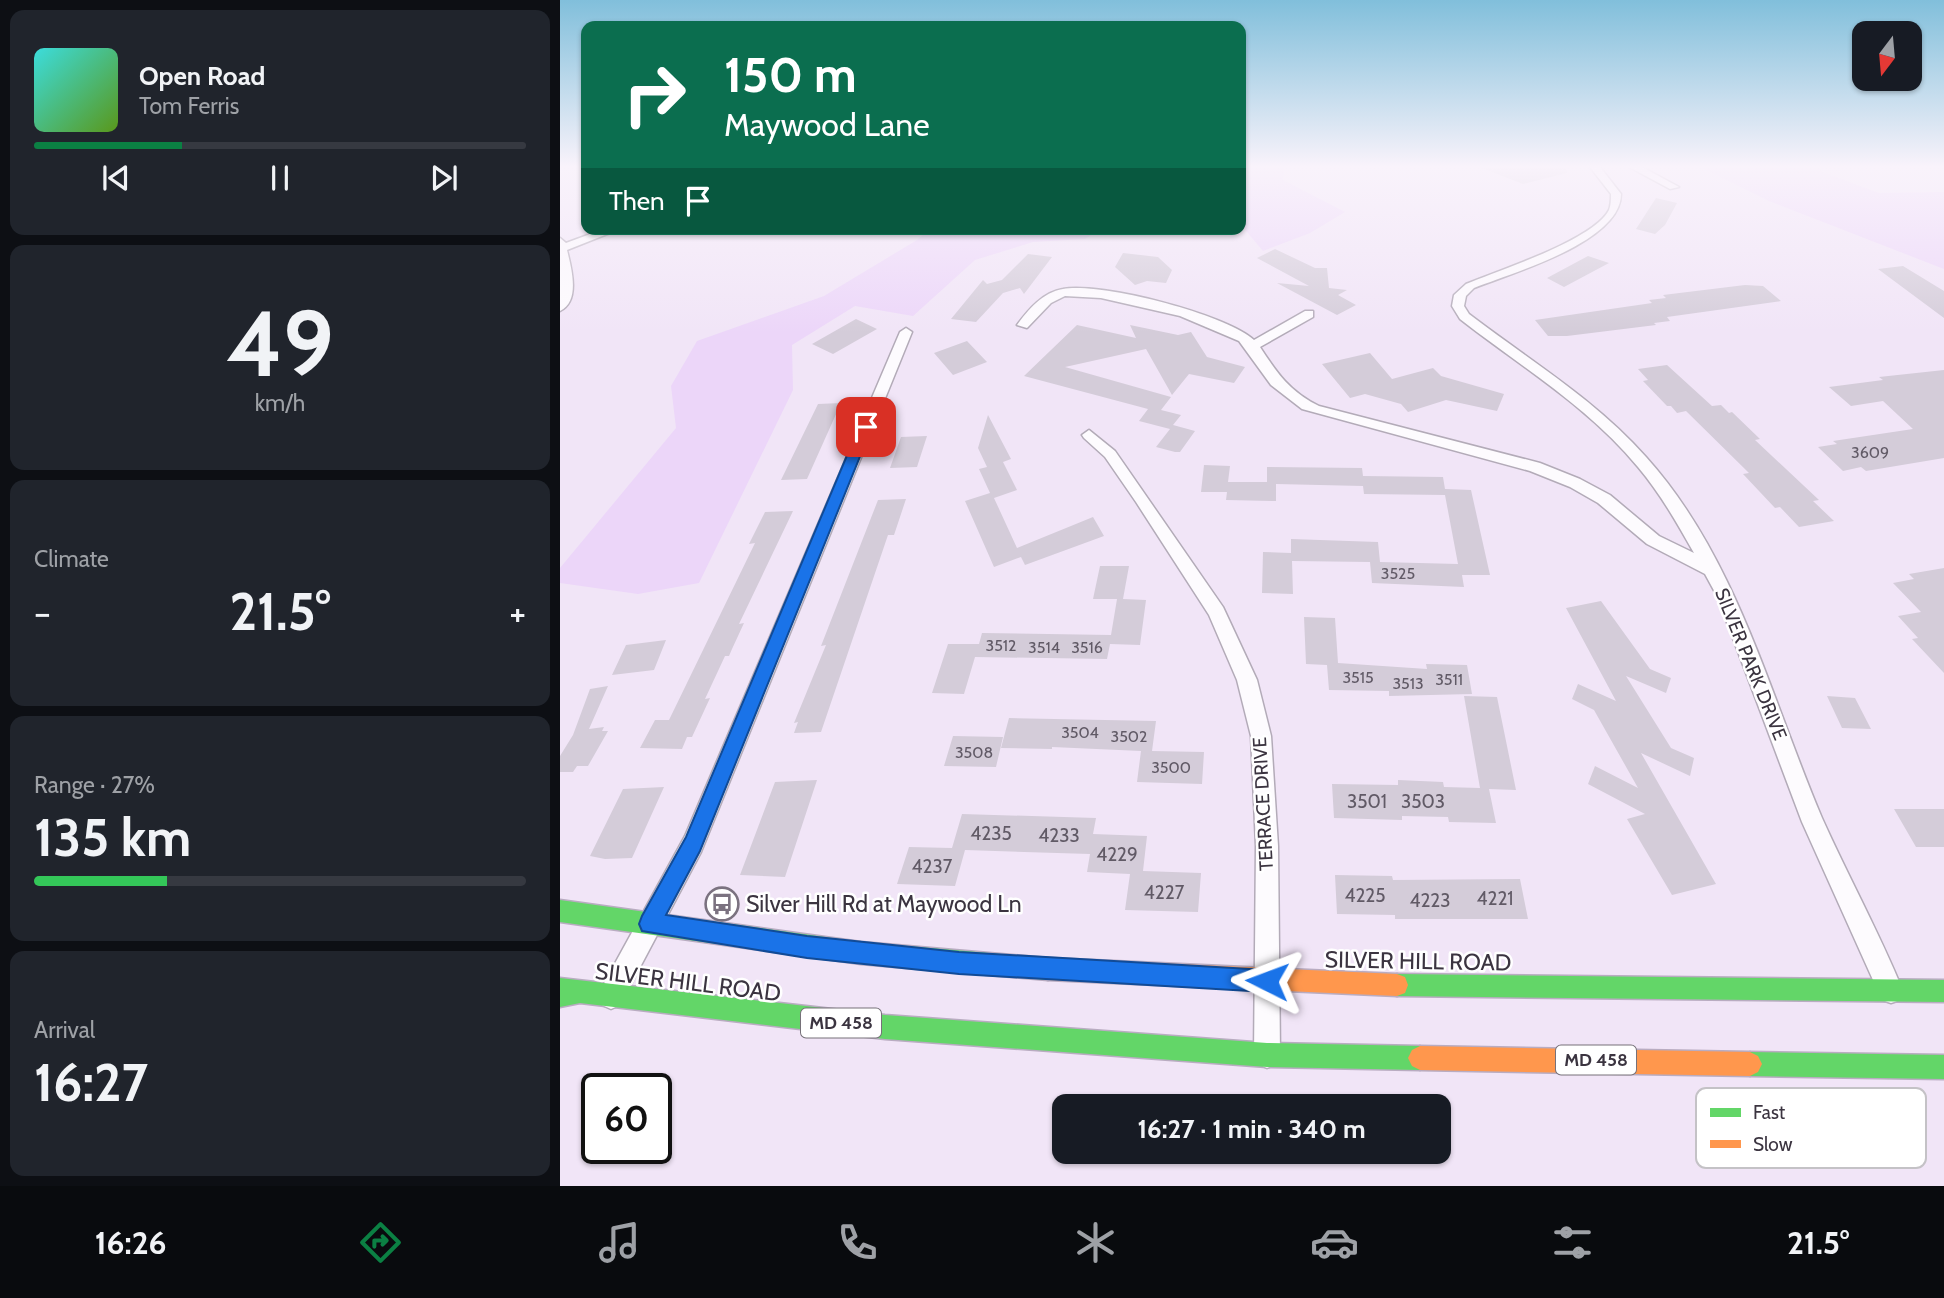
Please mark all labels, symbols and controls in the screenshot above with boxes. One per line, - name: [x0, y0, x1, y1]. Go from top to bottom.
- north arrow: [1852, 21, 1922, 91]
- map controls: [1852, 21, 1922, 91]
- text: 150 m: [724, 45, 857, 104]
- icon: right: [609, 49, 700, 140]
- text: Open Road: [139, 60, 265, 92]
- text: Tom Ferris: [139, 92, 239, 120]
- text: Maywood Lane: [724, 105, 930, 144]
- icon: previous: [97, 159, 135, 197]
- icon: pause: [261, 159, 299, 197]
- icon: next: [425, 159, 463, 197]
- icon: arrive: [679, 182, 717, 220]
- text: Then: [609, 185, 665, 217]
- text: 49: [226, 288, 334, 399]
- text: km/h: [255, 389, 305, 417]
- pin: [836, 397, 896, 457]
- icon: arrive: [847, 408, 885, 446]
- house number: 3609: [1851, 443, 1889, 462]
- text: Climate: [34, 545, 109, 573]
- house number: 3525: [1381, 564, 1415, 583]
- text: 21.5°: [229, 580, 331, 643]
- street label: SILVER PARK DRIVE: [1710, 585, 1792, 743]
- text: −: [34, 589, 51, 636]
- text: +: [509, 589, 526, 636]
- house number: 3512: [986, 636, 1016, 655]
- house number: 3514: [1028, 638, 1060, 657]
- house number: 3516: [1071, 638, 1103, 657]
- house number: 3515: [1342, 668, 1374, 687]
- house number: 3511: [1435, 670, 1463, 689]
- house number: 3513: [1392, 674, 1424, 693]
- house number: 3504: [1061, 723, 1099, 742]
- house number: 3502: [1111, 727, 1147, 746]
- street label: TERRACE DRIVE: [1248, 737, 1278, 871]
- house number: 3508: [955, 743, 993, 762]
- house number: 3500: [1151, 758, 1191, 777]
- text: Range · 27%: [34, 771, 155, 799]
- house number: 3501: [1347, 790, 1387, 813]
- house number: 3503: [1401, 790, 1445, 813]
- text: 135 km: [34, 806, 191, 869]
- house number: 4235: [970, 822, 1012, 845]
- house number: 4233: [1038, 824, 1080, 847]
- house number: 4229: [1096, 843, 1138, 866]
- house number: 4237: [912, 855, 953, 878]
- house number: 4227: [1144, 881, 1185, 904]
- house number: 4225: [1344, 884, 1386, 907]
- bus stop icon: Silver Hill Rd at Maywood Ln: [703, 885, 741, 923]
- house number: 4221: [1476, 887, 1514, 910]
- house number: 4223: [1409, 889, 1451, 912]
- place label: Silver Hill Rd at Maywood Ln: [746, 890, 1022, 918]
- position arrow: [1230, 944, 1304, 1018]
- street label: SILVER HILL ROAD: [1324, 945, 1512, 977]
- street label: SILVER HILL ROAD: [594, 957, 782, 1007]
- road number: MD 458: [801, 1008, 881, 1038]
- text: Arrival: [34, 1016, 95, 1044]
- road number: MD 458: [1556, 1045, 1636, 1074]
- text: 16:27: [34, 1051, 148, 1114]
- speed limit sign: 60: [581, 1073, 672, 1164]
- legend: [1696, 1088, 1926, 1168]
- text: Fast: [1753, 1101, 1786, 1124]
- text: 16:27 · 1 min · 340 m: [1137, 1113, 1366, 1145]
- text: Slow: [1753, 1133, 1793, 1156]
- icon: directions: [356, 1218, 405, 1267]
- icon: music: [595, 1218, 644, 1267]
- icon: phone: [833, 1218, 882, 1267]
- icon: climate: [1071, 1218, 1120, 1267]
- icon: car: [1310, 1218, 1359, 1267]
- icon: filters: [1548, 1218, 1597, 1267]
- text: 16:26: [95, 1223, 167, 1262]
- text: 21.5°: [1787, 1223, 1849, 1262]

